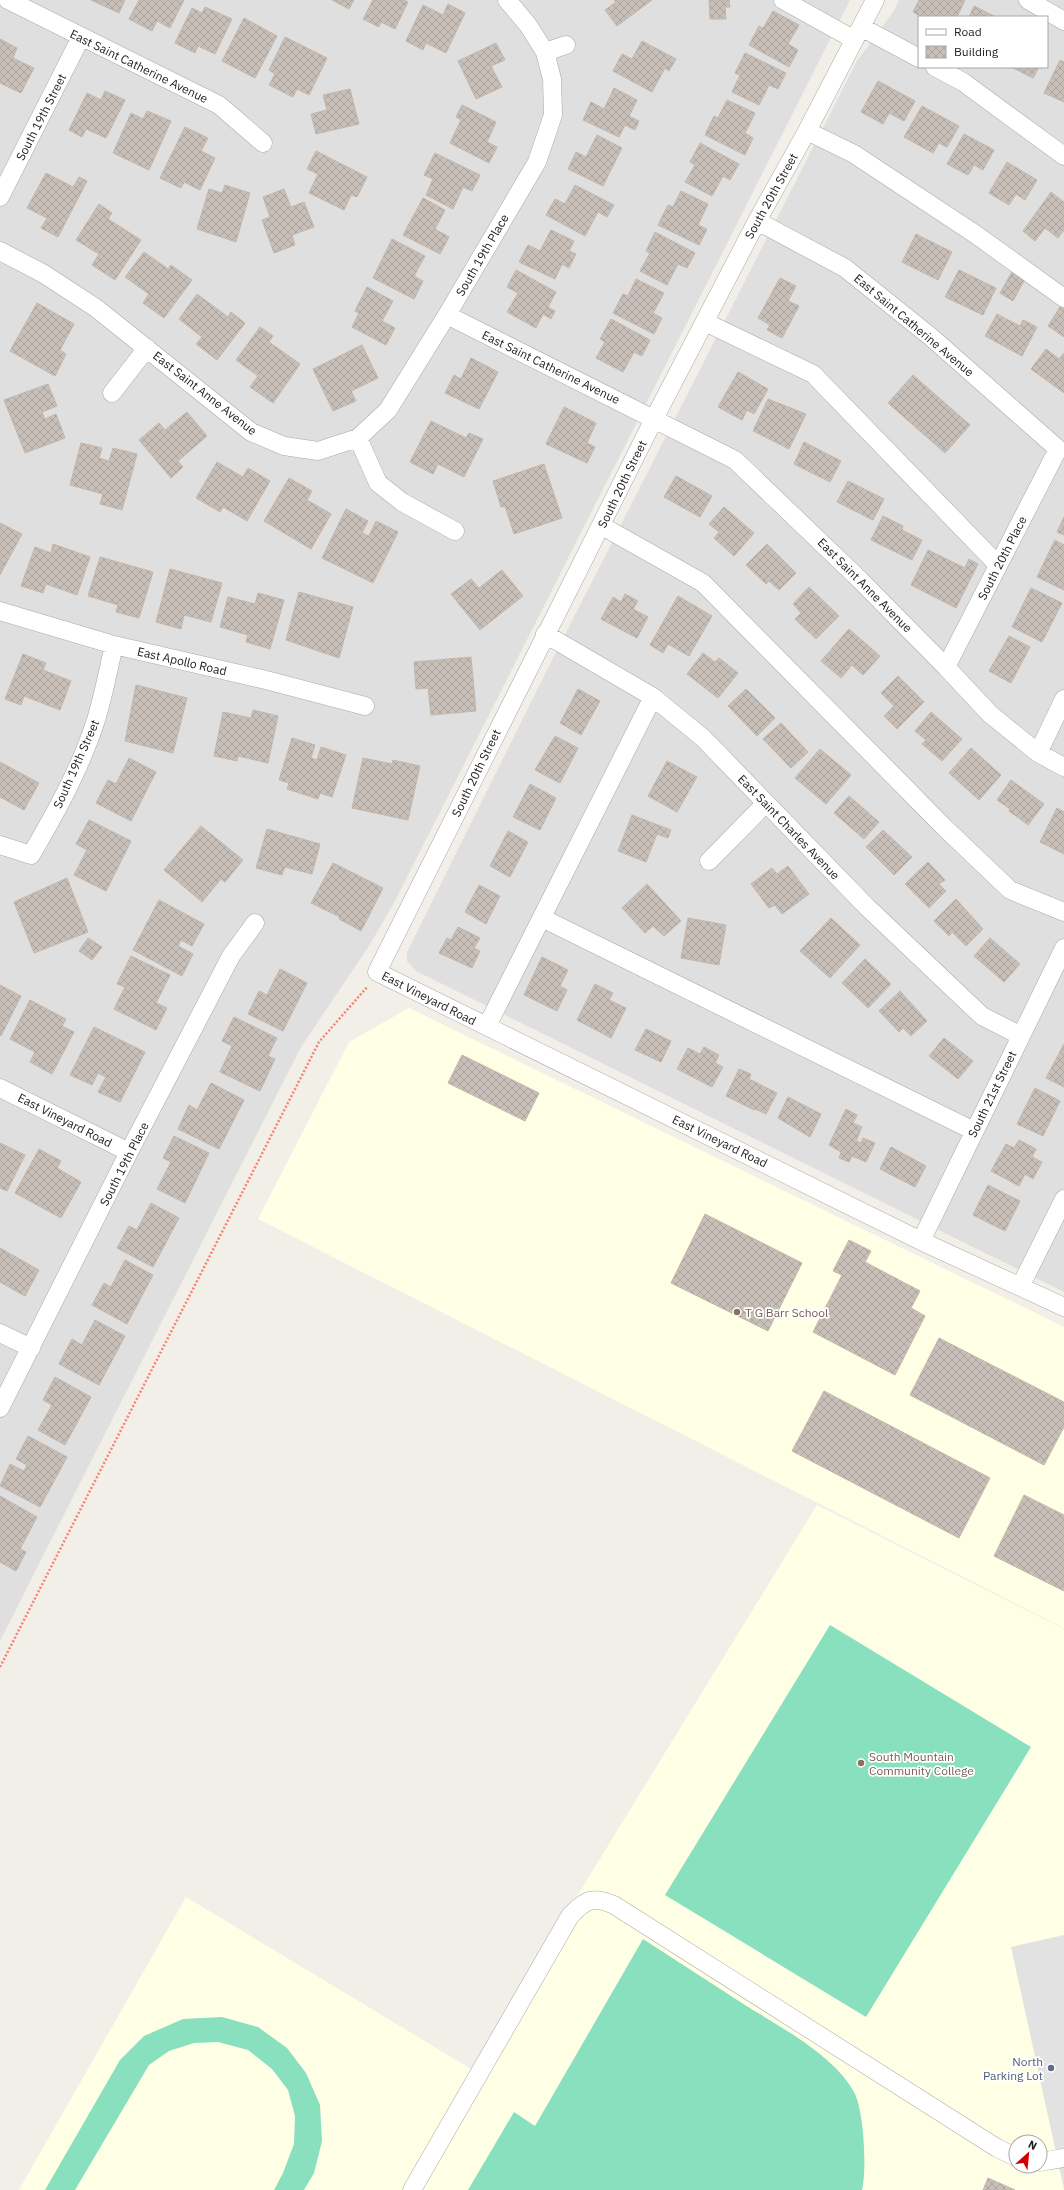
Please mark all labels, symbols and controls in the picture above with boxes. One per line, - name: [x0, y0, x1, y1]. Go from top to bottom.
- legend: [918, 16, 1048, 68]
- text: Road: [954, 24, 982, 39]
- street label: East Saint Catherine Avenue: [68, 26, 211, 106]
- text: Building: [954, 44, 999, 59]
- street label: South 19th Street: [13, 71, 69, 163]
- street label: South 20th Street: [741, 151, 801, 241]
- street label: South 19th Place: [452, 211, 512, 299]
- street label: East Saint Catherine Avenue: [851, 271, 977, 380]
- street label: East Saint Catherine Avenue: [480, 327, 623, 407]
- street label: East Saint Anne Avenue: [150, 348, 260, 438]
- street label: South 20th Street: [594, 438, 650, 530]
- street label: South 20th Place: [974, 513, 1030, 602]
- street label: East Saint Anne Avenue: [815, 535, 916, 636]
- street label: East Apollo Road: [136, 643, 228, 679]
- street label: South 19th Street: [50, 717, 102, 811]
- street label: South 20th Street: [448, 727, 504, 819]
- street label: East Saint Charles Avenue: [735, 771, 843, 883]
- street label: East Vineyard Road: [379, 968, 479, 1028]
- street label: South 21st Street: [965, 1048, 1019, 1140]
- street label: East Vineyard Road: [15, 1090, 115, 1150]
- street label: East Vineyard Road: [670, 1112, 770, 1170]
- street label: South 19th Place: [96, 1119, 152, 1208]
- place label: T G Barr School: [745, 1305, 828, 1320]
- marker: T G Barr School: [732, 1307, 742, 1317]
- place label: South Mountain Community College: [869, 1749, 974, 1778]
- marker: South Mountain Community College: [856, 1758, 866, 1768]
- place label: North Parking Lot: [983, 2054, 1043, 2083]
- marker: North Parking Lot: [1046, 2063, 1056, 2073]
- north arrow: [1008, 2134, 1048, 2174]
- text: N: [1026, 2137, 1039, 2153]

